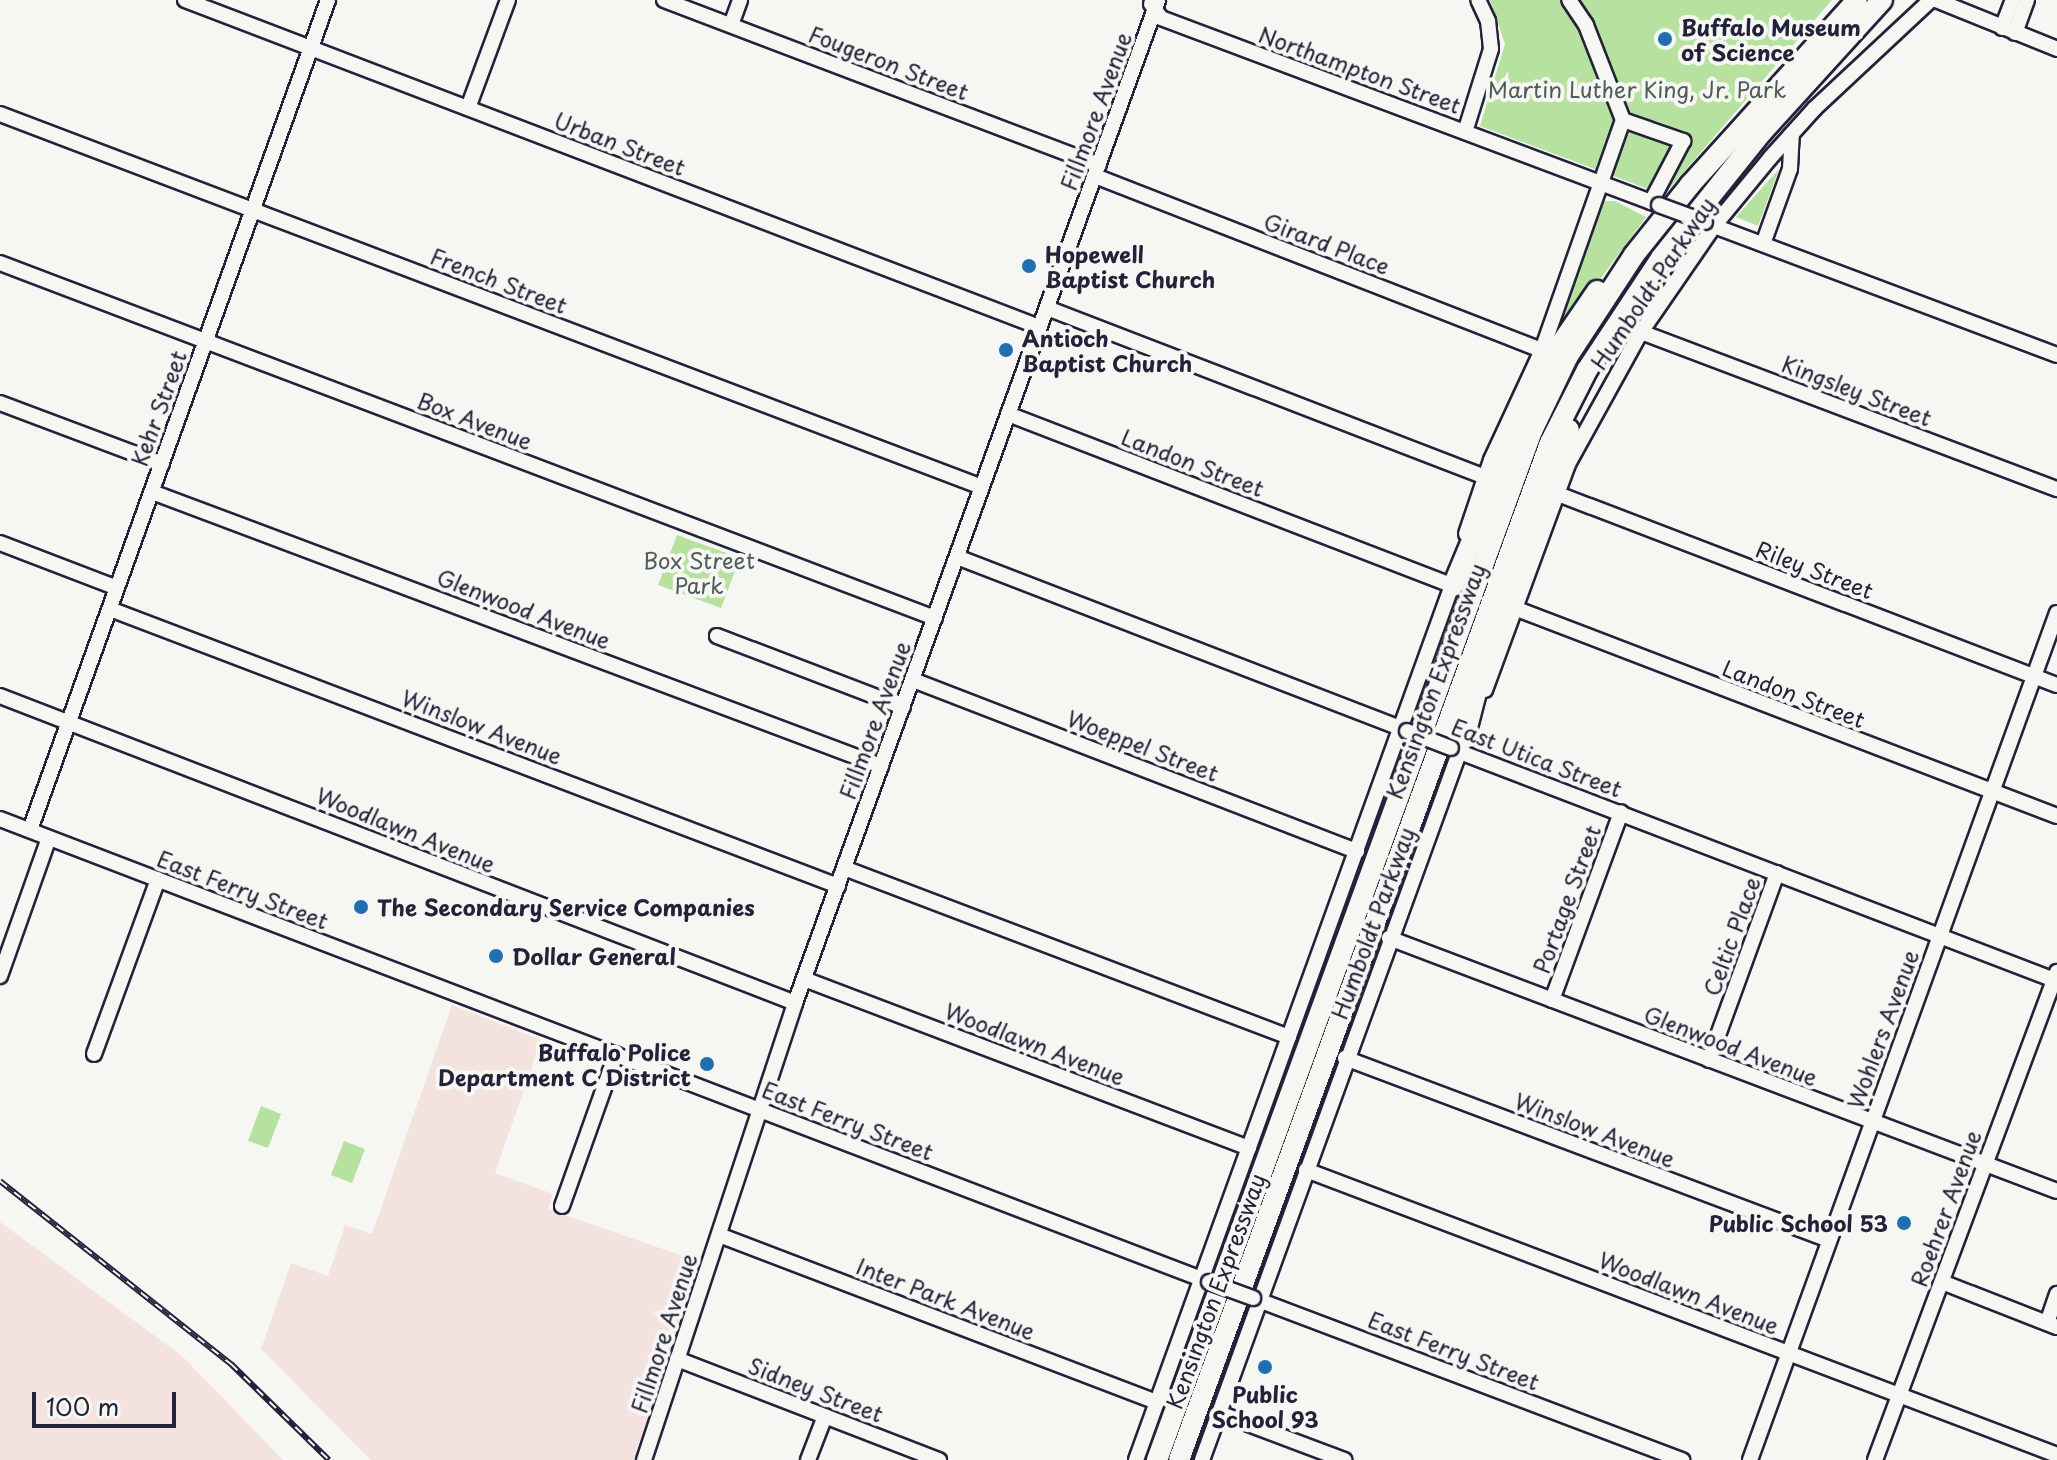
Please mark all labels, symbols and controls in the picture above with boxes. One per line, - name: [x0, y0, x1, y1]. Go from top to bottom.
- place label: Buffalo Museum of Science: [1681, 13, 1861, 64]
- street label: Fougeron Street: [806, 20, 972, 104]
- street label: Northampton Street: [1255, 20, 1465, 118]
- street label: Fillmore Avenue: [1054, 28, 1136, 194]
- marker: Buffalo Museum of Science: [1656, 30, 1674, 48]
- park label: Martin Luther King, Jr. Park: [1488, 76, 1786, 102]
- street label: Urban Street: [550, 106, 690, 180]
- street label: Humboldt Parkway: [1584, 191, 1720, 375]
- street label: Girard Place: [1260, 207, 1394, 279]
- place label: Hopewell Baptist Church: [1045, 240, 1216, 292]
- street label: French Street: [427, 242, 571, 318]
- marker: Hopewell Baptist Church: [1020, 257, 1038, 275]
- place label: Antioch Baptist Church: [1022, 324, 1193, 376]
- marker: Antioch Baptist Church: [997, 341, 1015, 359]
- street label: Kehr Street: [125, 347, 191, 469]
- street label: Kingsley Street: [1778, 349, 1936, 431]
- street label: Box Avenue: [413, 386, 537, 454]
- street label: Landon Street: [1118, 423, 1268, 501]
- street label: Riley Street: [1752, 534, 1878, 604]
- park label: Box Street Park: [643, 546, 755, 598]
- street label: Kensington Expressway: [1380, 560, 1490, 802]
- street label: Glenwood Avenue: [433, 563, 615, 653]
- street label: Fillmore Avenue: [833, 637, 915, 803]
- street label: Landon Street: [1719, 654, 1869, 732]
- street label: Winslow Avenue: [398, 683, 566, 769]
- street label: Woeppel Street: [1063, 704, 1223, 786]
- street label: East Utica Street: [1447, 712, 1627, 802]
- street label: Woodlawn Avenue: [313, 781, 499, 877]
- street label: Humboldt Parkway: [1325, 822, 1419, 1024]
- street label: Portage Street: [1527, 822, 1605, 976]
- street label: East Ferry Street: [153, 844, 333, 934]
- street label: Celtic Place: [1698, 874, 1764, 998]
- place label: The Secondary Service Companies: [377, 894, 757, 920]
- marker: The Secondary Service Companies: [352, 898, 370, 916]
- place label: Dollar General: [512, 943, 676, 969]
- marker: Dollar General: [487, 947, 505, 965]
- street label: Wohlers Avenue: [1841, 947, 1923, 1111]
- street label: Woodlawn Avenue: [942, 997, 1128, 1089]
- street label: Glenwood Avenue: [1640, 1000, 1822, 1090]
- place label: Buffalo Police Department C District: [437, 1038, 691, 1090]
- marker: Buffalo Police Department C District: [698, 1055, 716, 1073]
- street label: East Ferry Street: [758, 1075, 938, 1165]
- street label: Winslow Avenue: [1511, 1086, 1679, 1172]
- street label: Roehrer Avenue: [1904, 1126, 1986, 1290]
- street label: Kensington Expressway: [1160, 1170, 1270, 1412]
- place label: Public School 53: [1707, 1210, 1888, 1236]
- marker: Public School 53: [1895, 1214, 1913, 1232]
- street label: Woodlawn Avenue: [1596, 1246, 1782, 1338]
- street label: Fillmore Avenue: [625, 1250, 701, 1416]
- street label: Inter Park Avenue: [853, 1252, 1039, 1344]
- street label: East Ferry Street: [1364, 1305, 1544, 1395]
- street label: Sidney Street: [744, 1351, 888, 1427]
- marker: Public School 93: [1256, 1358, 1274, 1376]
- scale bar: [36, 1376, 180, 1426]
- place label: Public School 93: [1211, 1380, 1319, 1432]
- text: 100 m: [46, 1388, 119, 1424]

